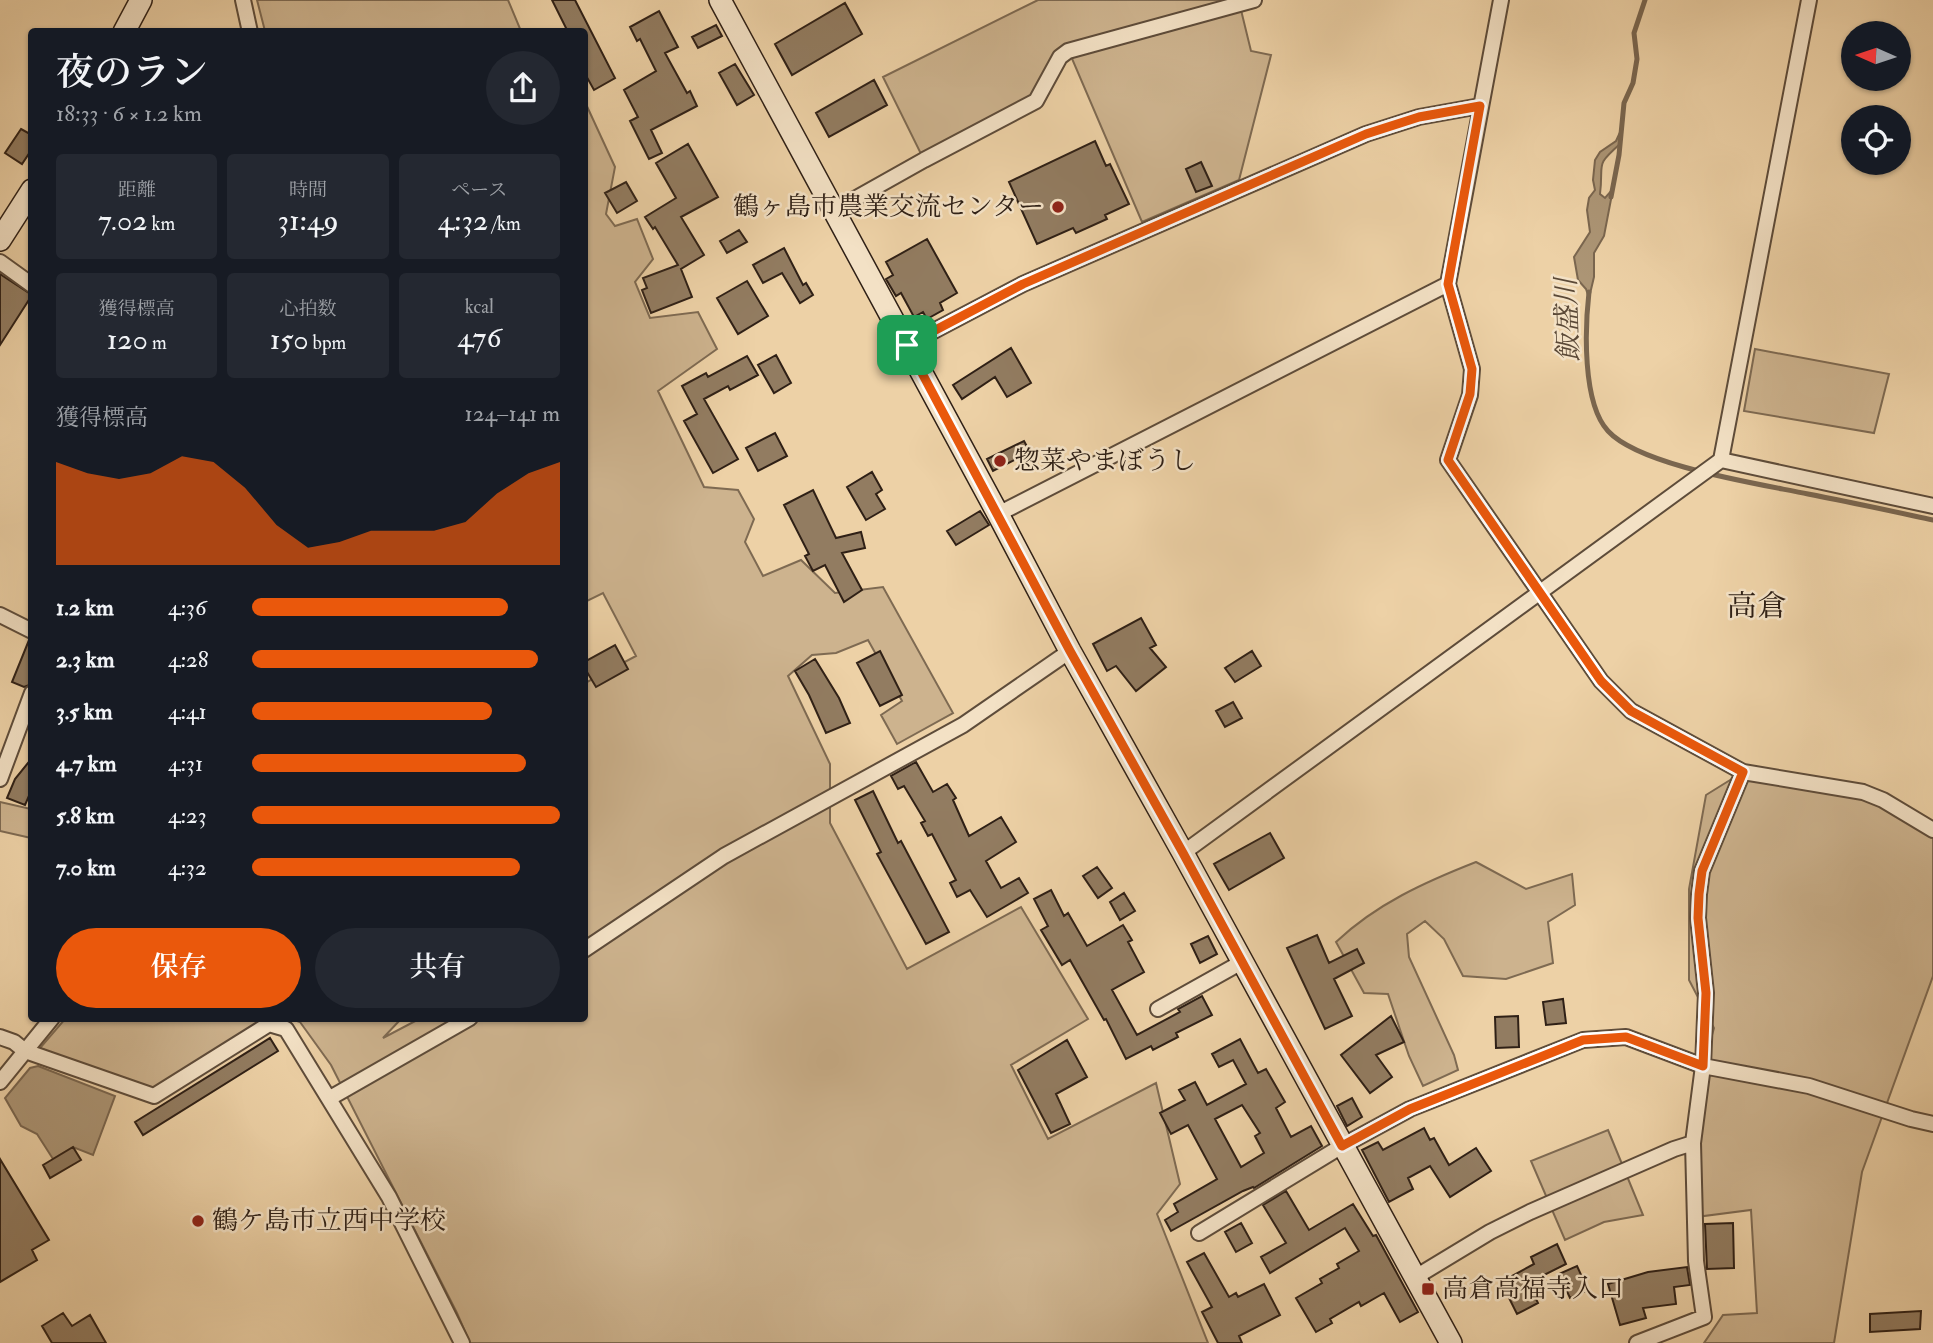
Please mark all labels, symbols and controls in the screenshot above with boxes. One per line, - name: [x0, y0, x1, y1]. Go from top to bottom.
- north arrow: [1841, 21, 1911, 91]
- map controls: [1841, 21, 1911, 175]
- text: 夜のラン: [56, 49, 208, 97]
- button: share: [486, 51, 560, 125]
- text: 18:33 · 6 × 1.2 km: [56, 99, 202, 128]
- button: locate: [1841, 105, 1911, 175]
- text: 距離: [118, 178, 156, 202]
- text: 時間: [289, 178, 327, 202]
- text: ペース: [451, 178, 507, 202]
- place label: 鶴ヶ島市農業交流センター: [733, 191, 1044, 223]
- marker: 鶴ヶ島市農業交流センター: [1050, 199, 1066, 215]
- text: 7.02: [98, 202, 148, 239]
- text: 31:49: [277, 202, 339, 239]
- text: 4:32: [438, 202, 488, 239]
- text: km: [148, 212, 175, 236]
- text: /km: [488, 212, 521, 236]
- water label: 飯盛川: [1549, 274, 1587, 363]
- text: kcal: [465, 295, 494, 319]
- text: 獲得標高: [99, 297, 175, 321]
- text: 心拍数: [279, 297, 337, 321]
- pin: [877, 315, 937, 375]
- text: 476: [457, 319, 502, 356]
- text: 120: [107, 321, 148, 358]
- text: 150: [270, 321, 309, 358]
- icon: arrive: [888, 326, 926, 364]
- text: m: [148, 331, 167, 355]
- text: bpm: [309, 331, 346, 355]
- text: 124–141 m: [465, 399, 560, 428]
- text: 獲得標高: [56, 403, 148, 432]
- place label: 惣菜やまぼうし: [1014, 445, 1196, 477]
- marker: 惣菜やまぼうし: [992, 453, 1008, 469]
- district label: 高倉: [1727, 588, 1787, 625]
- text: 1.2 km: [56, 593, 114, 622]
- text: 4:36: [168, 593, 207, 622]
- text: 2.3 km: [56, 645, 115, 674]
- text: 4:28: [168, 645, 209, 674]
- text: 3.5 km: [56, 697, 113, 726]
- text: 4:41: [168, 697, 207, 726]
- text: 4.7 km: [56, 749, 117, 778]
- text: 4:31: [168, 749, 203, 778]
- text: 5.8 km: [56, 801, 115, 830]
- text: 4:23: [168, 801, 207, 830]
- text: 7.0 km: [56, 853, 116, 882]
- text: 4:32: [168, 853, 207, 882]
- button: 保存: [56, 928, 301, 1008]
- button: 共有: [315, 928, 560, 1008]
- place label: 鶴ケ島市立西中学校: [212, 1205, 446, 1237]
- marker: 鶴ケ島市立西中学校: [190, 1213, 206, 1229]
- place label: 高倉高福寺入口: [1442, 1273, 1624, 1305]
- marker: 高倉高福寺入口: [1420, 1281, 1436, 1297]

